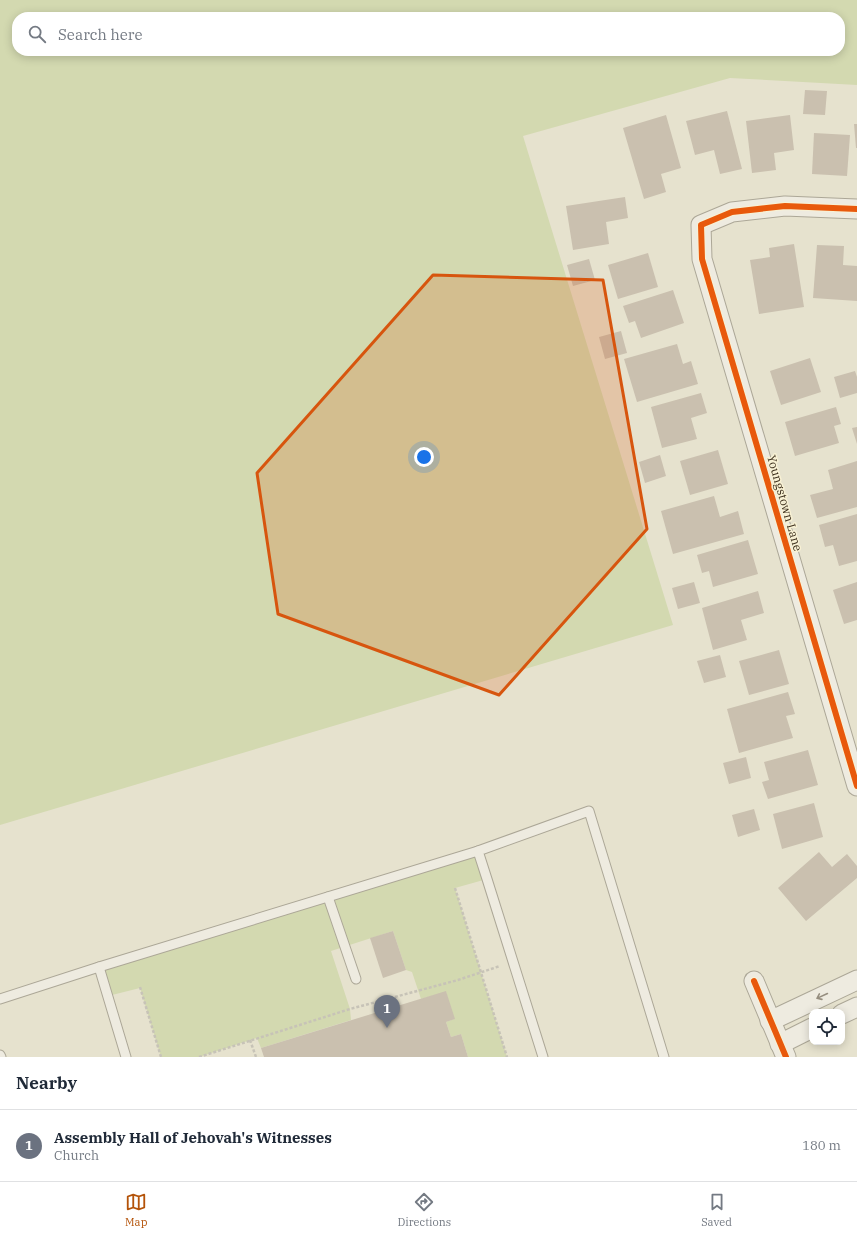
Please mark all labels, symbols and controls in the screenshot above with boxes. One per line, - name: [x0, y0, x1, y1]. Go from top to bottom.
- search box: [12, 12, 845, 56]
- icon: search: [26, 23, 48, 45]
- text: Search here: [58, 25, 143, 44]
- your location: [414, 447, 434, 467]
- street label: Youngstown Lane: [764, 453, 806, 553]
- one-way arrow: [816, 993, 828, 1000]
- pin: 1: [374, 995, 400, 1028]
- map controls: [809, 1009, 845, 1045]
- button: locate: [809, 1009, 845, 1045]
- text: Nearby: [16, 1072, 77, 1094]
- text: Assembly Hall of Jehovah's Witnesses: [54, 1128, 332, 1147]
- text: 1: [25, 1137, 33, 1154]
- text: 180 m: [802, 1137, 841, 1154]
- text: Church: [54, 1147, 99, 1164]
- tab: Map: [125, 1191, 147, 1229]
- tab: Directions: [397, 1191, 451, 1229]
- tab: Saved: [701, 1191, 732, 1229]

